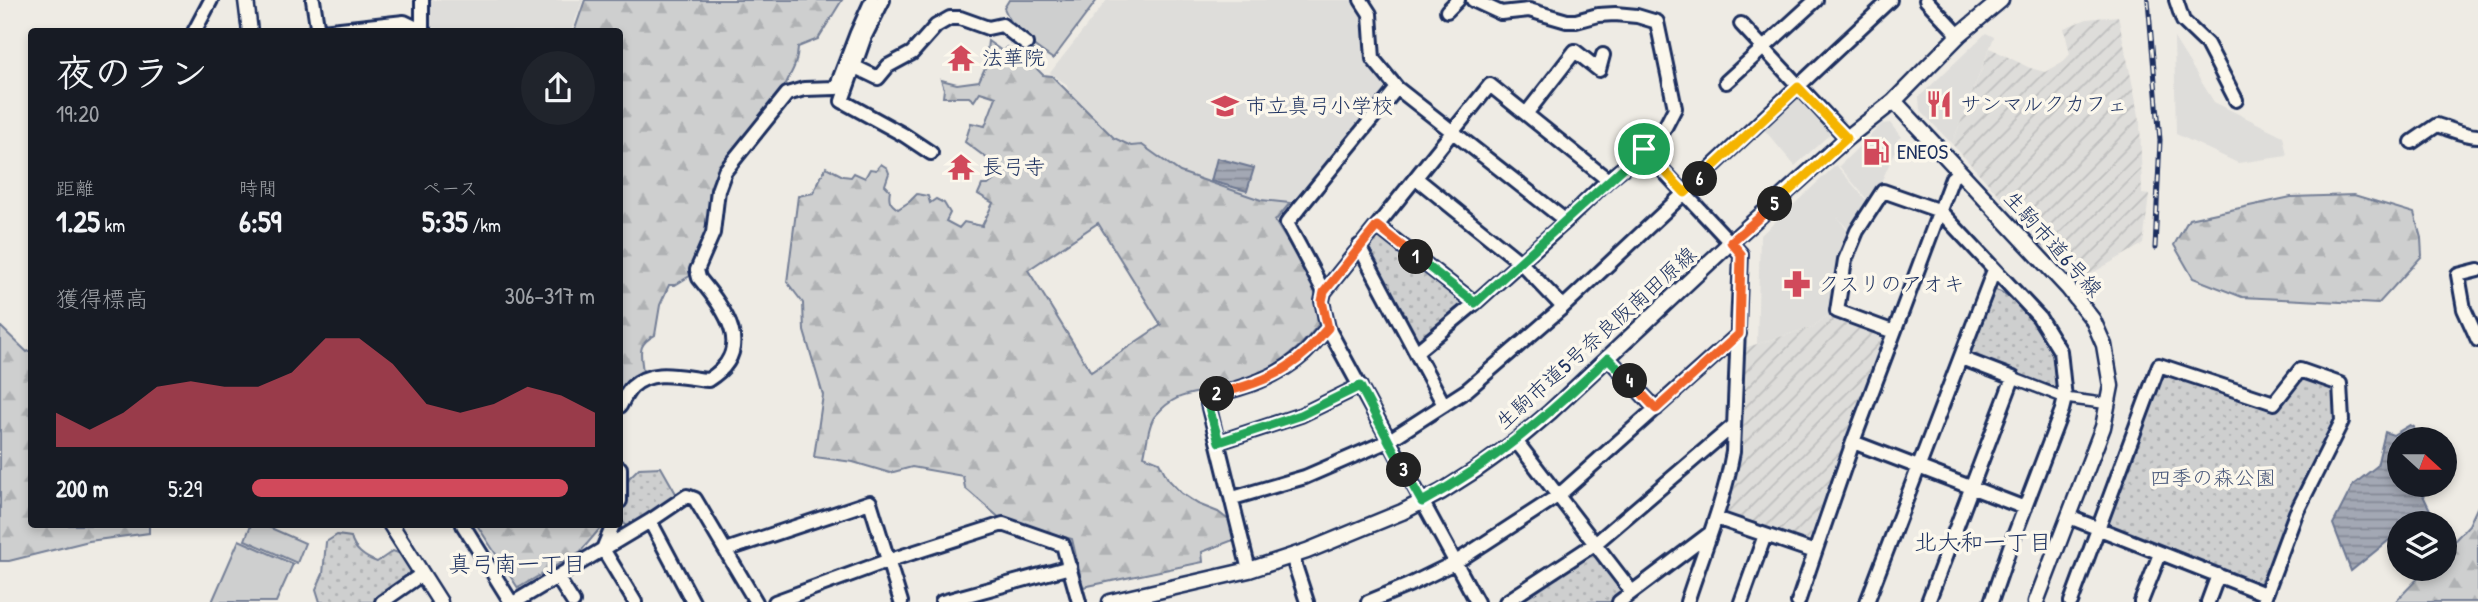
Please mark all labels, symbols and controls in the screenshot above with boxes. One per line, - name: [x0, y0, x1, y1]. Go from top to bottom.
- temple icon: 法華院: [946, 43, 976, 73]
- place label: 法華院: [982, 43, 1045, 72]
- text: 夜のラン: [56, 46, 208, 98]
- button: share: [521, 51, 595, 125]
- restaurant icon: サンマルクカフェ: [1924, 89, 1954, 119]
- place label: サンマルクカフェ: [1960, 89, 2128, 118]
- school or university icon: 市立真弓小学校: [1210, 91, 1240, 121]
- place label: 市立真弓小学校: [1246, 91, 1393, 120]
- text: 19:20: [56, 98, 99, 129]
- pin: [1614, 119, 1674, 179]
- icon: arrive: [1625, 130, 1663, 168]
- fuel station icon: ENEOS: [1861, 137, 1891, 167]
- place label: ENEOS: [1897, 137, 1948, 166]
- temple icon: 長弓寺: [946, 152, 976, 182]
- place label: 長弓寺: [982, 152, 1045, 181]
- pin: 6: [1682, 162, 1718, 196]
- text: 6: [1696, 165, 1703, 191]
- text: 距離: [56, 175, 94, 201]
- text: 時間: [239, 175, 277, 201]
- text: ペース: [422, 175, 478, 201]
- street label: 生駒市道6号線: [1998, 184, 2109, 303]
- pin: 5: [1758, 186, 1792, 222]
- text: 5: [1770, 190, 1779, 216]
- text: 1.25: [56, 201, 100, 241]
- text: 6:59: [239, 201, 282, 241]
- text: 5:35: [422, 201, 468, 241]
- text: km: [100, 212, 125, 238]
- text: /km: [468, 212, 501, 238]
- pin: 1: [1398, 240, 1434, 274]
- street label: 生駒市道5号奈良阪南田原線: [1489, 240, 1702, 436]
- text: 1: [1412, 243, 1419, 269]
- pharmacy icon: クスリのアオキ: [1782, 269, 1812, 299]
- place label: クスリのアオキ: [1818, 269, 1965, 298]
- text: 306–317 m: [505, 280, 595, 311]
- text: 獲得標高: [56, 283, 148, 314]
- pin: 4: [1612, 364, 1648, 398]
- text: 4: [1626, 367, 1633, 393]
- pin: 2: [1200, 376, 1234, 412]
- text: 2: [1212, 380, 1221, 406]
- north arrow: [2387, 427, 2457, 497]
- map controls: [2387, 427, 2457, 581]
- pin: 3: [1386, 452, 1422, 488]
- text: 3: [1399, 456, 1408, 482]
- park label: 四季の森公園: [2150, 463, 2276, 492]
- text: 200 m: [56, 473, 108, 504]
- text: 5:29: [168, 473, 202, 504]
- button: layers: [2387, 511, 2457, 581]
- district label: 北大和一丁目: [1914, 526, 2052, 557]
- district label: 真弓南一丁目: [448, 548, 586, 579]

